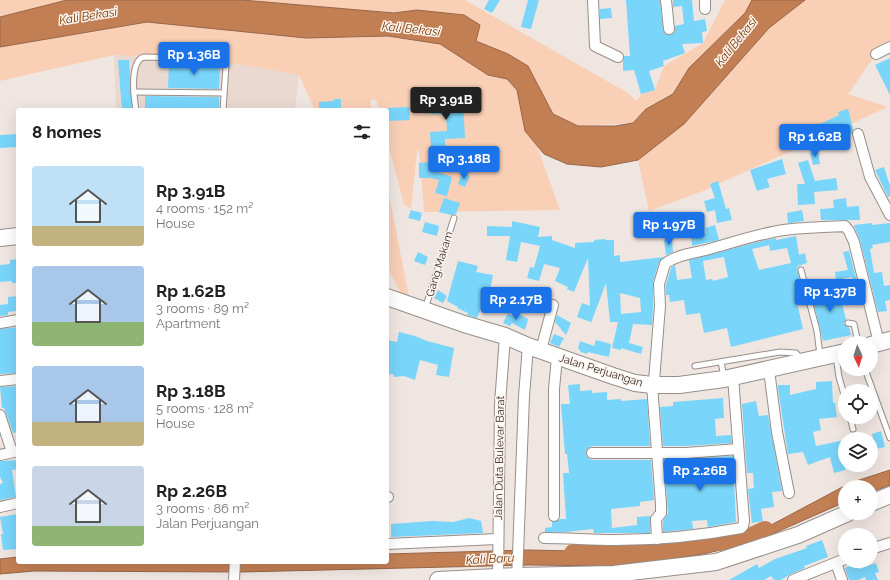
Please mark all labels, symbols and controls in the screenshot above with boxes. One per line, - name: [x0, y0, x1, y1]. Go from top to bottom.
- water label: Kali Bekasi: [58, 4, 119, 28]
- water label: Kali Bekasi: [712, 14, 760, 69]
- water label: Kali Bekasi: [381, 19, 441, 39]
- pin: Rp 1.36B: [153, 42, 235, 76]
- text: Rp 1.36B: [167, 47, 221, 62]
- pin: Rp 3.91B: [405, 87, 487, 121]
- text: Rp 3.91B: [419, 92, 473, 107]
- icon: filters: [351, 121, 373, 143]
- text: 8 homes: [32, 122, 101, 142]
- pin: Rp 1.62B: [774, 124, 856, 158]
- text: Rp 1.62B: [788, 129, 842, 144]
- pin: Rp 3.18B: [423, 146, 505, 180]
- text: Rp 3.18B: [437, 151, 491, 166]
- text: Rp 3.91B: [156, 181, 225, 201]
- icon: home: [64, 182, 112, 230]
- text: 4 rooms · 152 m²: [156, 201, 253, 216]
- pin: Rp 1.97B: [628, 212, 710, 246]
- text: House: [156, 216, 195, 231]
- text: Rp 1.97B: [642, 217, 696, 232]
- street label: Gang Makam: [423, 230, 456, 298]
- pin: Rp 1.37B: [789, 279, 871, 313]
- text: Rp 1.62B: [156, 281, 226, 301]
- icon: home: [64, 282, 112, 330]
- text: Rp 1.37B: [804, 284, 856, 299]
- pin: Rp 2.17B: [475, 287, 557, 321]
- text: Rp 2.17B: [490, 292, 542, 307]
- text: 3 rooms · 89 m²: [156, 301, 249, 316]
- text: Apartment: [156, 316, 220, 331]
- north arrow: [838, 336, 878, 376]
- map controls: [838, 336, 878, 568]
- street label: Jalan Perjuangan: [557, 352, 644, 389]
- text: Rp 3.18B: [156, 381, 226, 401]
- icon: home: [64, 382, 112, 430]
- button: locate: [838, 384, 878, 424]
- street label: Jalan Duta Bulevar Barat: [492, 395, 507, 520]
- text: 5 rooms · 128 m²: [156, 401, 254, 416]
- text: House: [156, 416, 195, 431]
- button: layers: [838, 432, 878, 472]
- pin: Rp 2.26B: [659, 458, 741, 492]
- text: Rp 2.26B: [673, 463, 727, 478]
- button: +: [838, 480, 878, 520]
- text: Rp 2.26B: [156, 481, 227, 501]
- icon: home: [64, 482, 112, 530]
- text: 3 rooms · 86 m²: [156, 501, 249, 516]
- text: Jalan Perjuangan: [156, 516, 259, 531]
- button: −: [838, 528, 878, 568]
- water label: Kali Baru: [465, 551, 515, 567]

